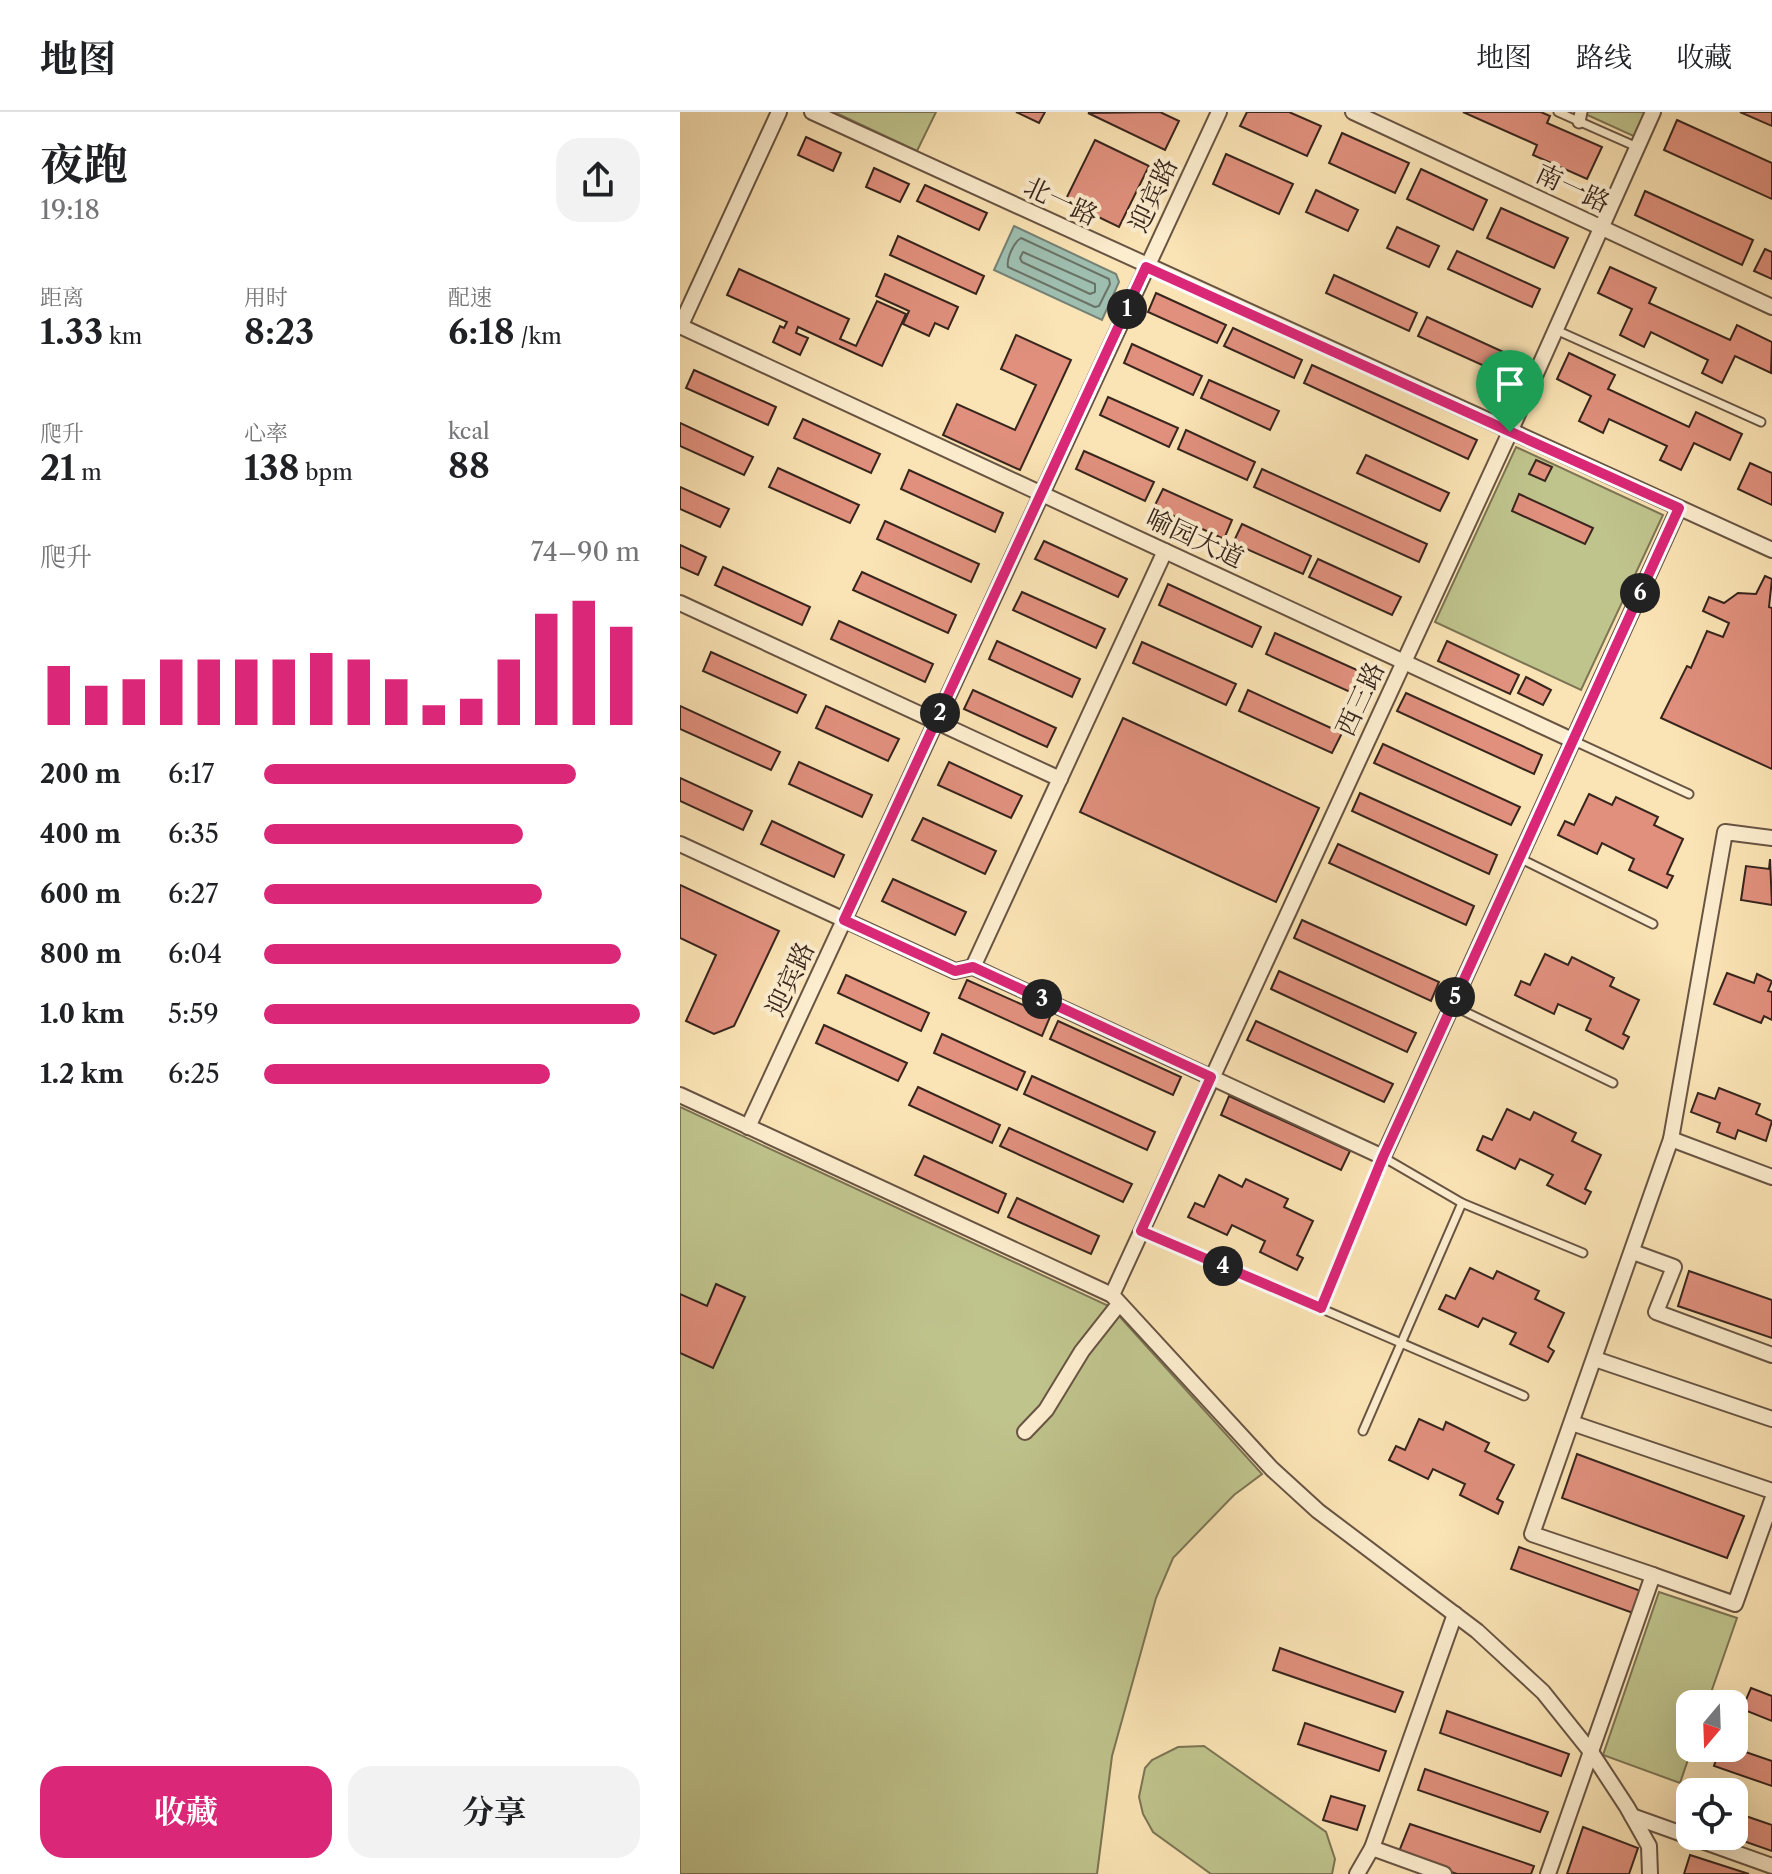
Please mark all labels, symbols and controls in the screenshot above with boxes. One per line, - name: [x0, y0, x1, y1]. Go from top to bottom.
- text: 地图: [40, 35, 116, 82]
- text: 地图: [1476, 40, 1532, 74]
- text: 路线: [1576, 40, 1632, 74]
- text: 收藏: [1676, 40, 1732, 74]
- text: 夜跑: [40, 137, 128, 191]
- button: share: [556, 138, 640, 222]
- street label: 迎宾路: [1122, 153, 1184, 237]
- street label: 南一路: [1531, 157, 1615, 219]
- street label: 北一路: [1019, 170, 1103, 232]
- text: 19:18: [40, 194, 100, 226]
- text: 距离: [40, 284, 84, 311]
- text: 用时: [244, 284, 288, 311]
- text: 配速: [448, 284, 492, 311]
- pin: 1: [1107, 289, 1147, 329]
- text: 1: [1122, 295, 1132, 322]
- text: 1.33: [40, 311, 103, 353]
- text: 8:23: [244, 311, 314, 353]
- text: 6:18: [448, 311, 515, 353]
- text: km: [103, 323, 142, 350]
- text: /km: [515, 323, 562, 350]
- pin: [1476, 350, 1544, 432]
- icon: arrive: [1488, 362, 1532, 406]
- text: kcal: [448, 418, 490, 445]
- text: 爬升: [40, 420, 84, 447]
- text: 心率: [244, 420, 288, 447]
- text: 88: [448, 445, 490, 487]
- text: 21: [40, 447, 75, 489]
- text: 138: [244, 447, 299, 489]
- text: m: [75, 459, 102, 486]
- text: bpm: [299, 459, 353, 486]
- street label: 喻园大道: [1141, 502, 1249, 574]
- text: 74–90 m: [531, 536, 640, 568]
- text: 爬升: [40, 541, 92, 573]
- pin: 6: [1620, 573, 1660, 613]
- text: 6: [1633, 579, 1647, 606]
- street label: 西三路: [1329, 657, 1391, 741]
- pin: 2: [920, 693, 960, 733]
- text: 2: [934, 699, 947, 726]
- text: 200 m: [40, 758, 121, 790]
- text: 6:17: [168, 758, 214, 790]
- text: 400 m: [40, 818, 121, 850]
- text: 6:35: [168, 818, 219, 850]
- text: 600 m: [40, 878, 121, 910]
- text: 6:27: [168, 878, 218, 910]
- street label: 迎宾路: [759, 937, 821, 1021]
- text: 800 m: [40, 938, 122, 970]
- text: 6:04: [168, 938, 222, 970]
- pin: 5: [1435, 977, 1475, 1017]
- pin: 3: [1022, 979, 1062, 1019]
- text: 5: [1449, 983, 1461, 1010]
- text: 3: [1036, 985, 1048, 1012]
- text: 1.0 km: [40, 998, 125, 1030]
- text: 5:59: [168, 998, 219, 1030]
- text: 1.2 km: [40, 1058, 124, 1090]
- text: 6:25: [168, 1058, 220, 1090]
- pin: 4: [1203, 1246, 1243, 1286]
- text: 4: [1216, 1252, 1230, 1279]
- north arrow: [1676, 1690, 1748, 1762]
- map controls: [1676, 1690, 1748, 1850]
- button: 收藏: [40, 1766, 332, 1858]
- button: 分享: [348, 1766, 640, 1858]
- button: locate: [1676, 1778, 1748, 1850]

